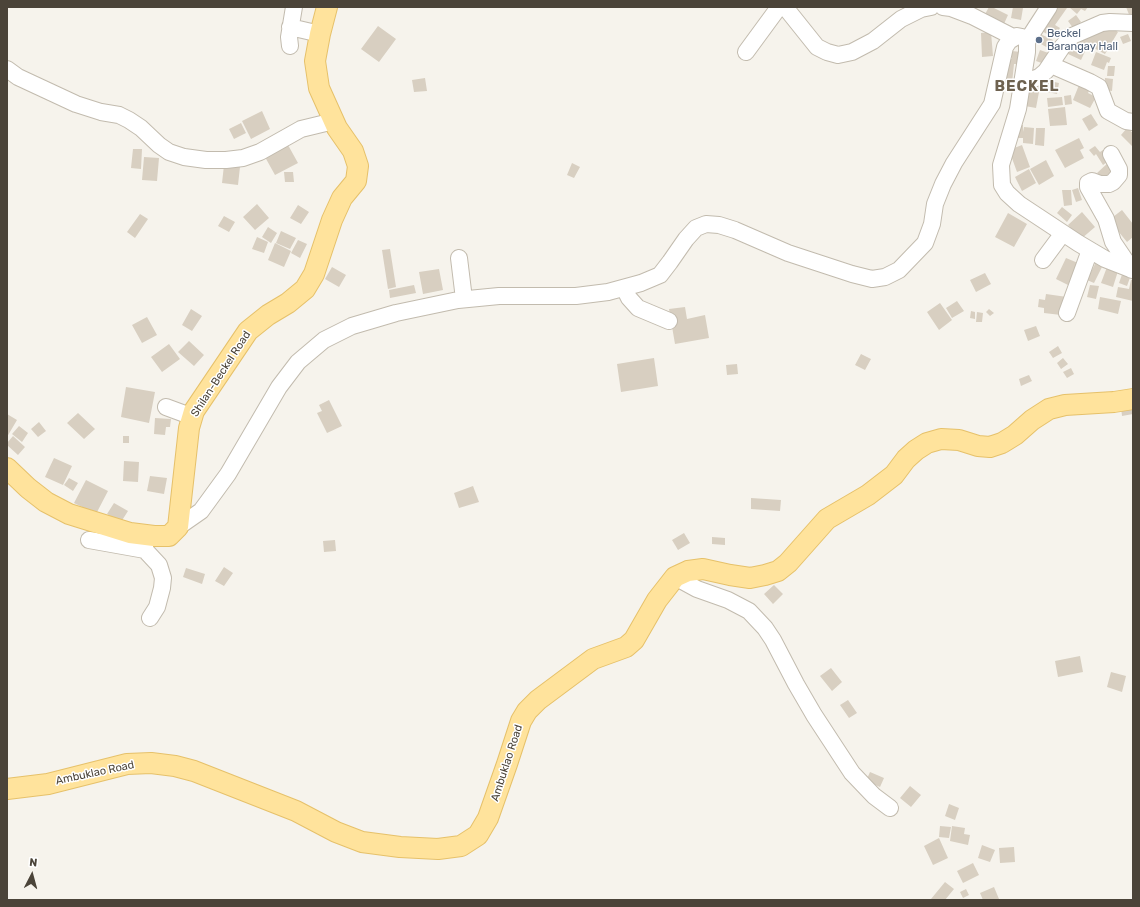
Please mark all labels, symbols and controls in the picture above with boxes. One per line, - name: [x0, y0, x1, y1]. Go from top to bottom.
- place label: Beckel Barangay Hall: [1047, 27, 1118, 53]
- marker: Beckel Barangay Hall: [1034, 35, 1044, 45]
- district label: BECKEL: [994, 78, 1060, 96]
- street label: Shilan-Beckel Road: [188, 329, 254, 419]
- street label: Ambuklao Road: [488, 723, 526, 803]
- street label: Ambuklao Road: [55, 758, 135, 788]
- north arrow: [12, 855, 52, 895]
- text: N: [29, 856, 38, 869]

